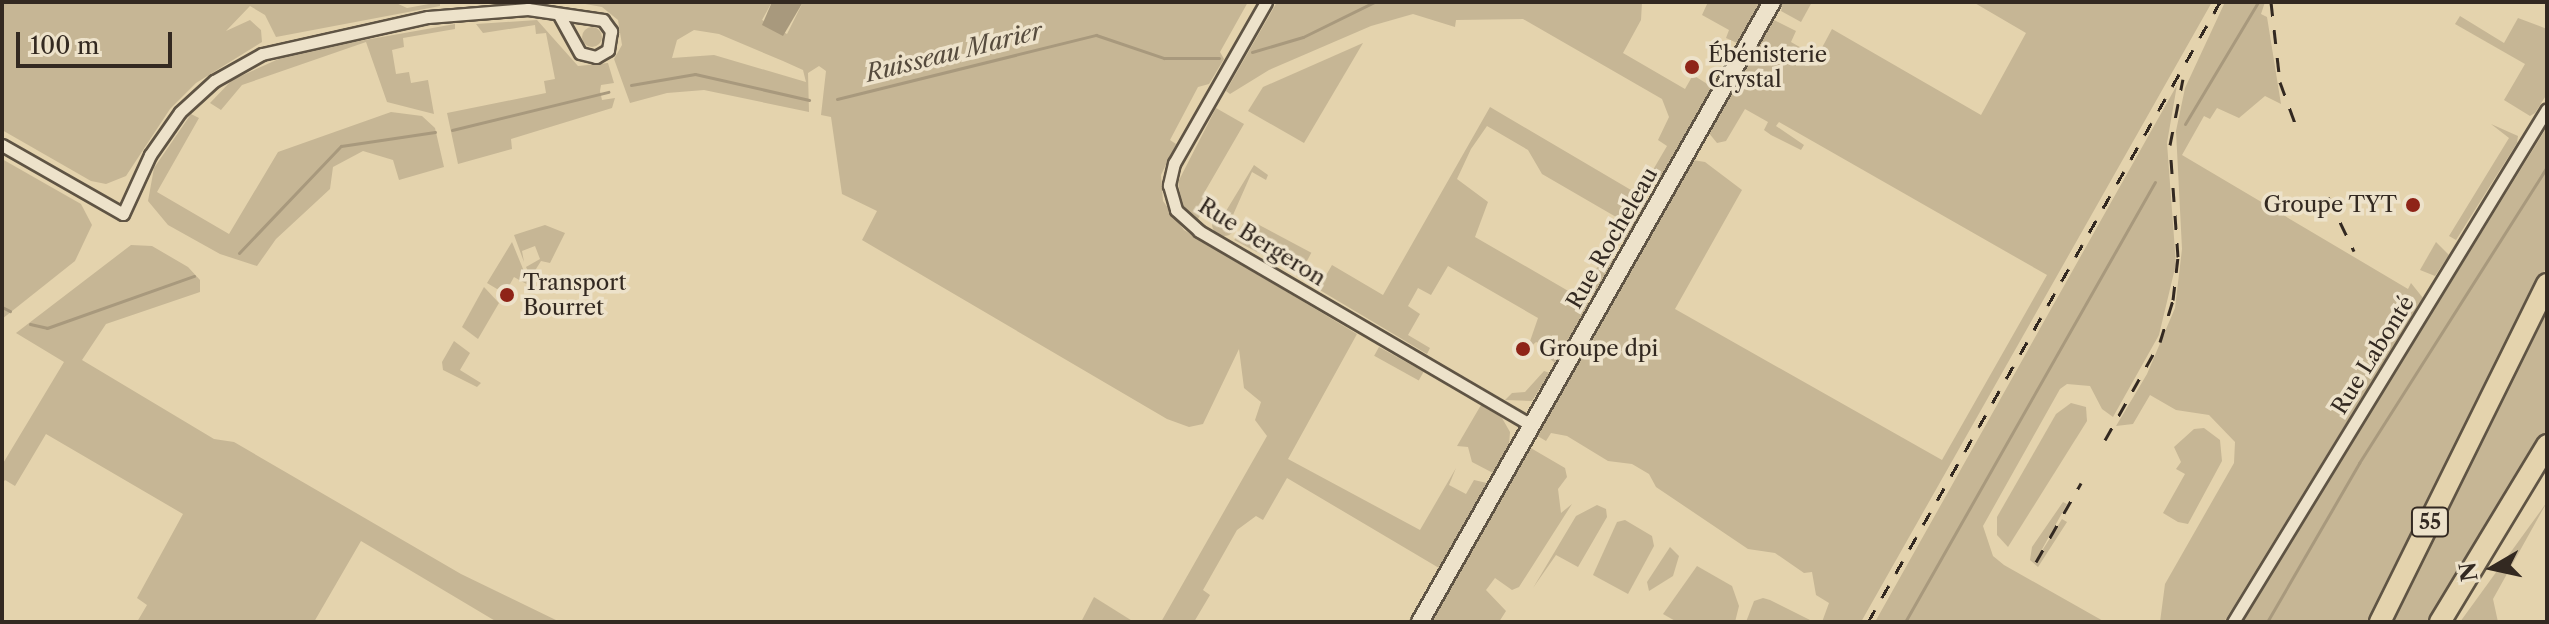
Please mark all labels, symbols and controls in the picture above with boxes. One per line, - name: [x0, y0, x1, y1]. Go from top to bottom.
- scale bar: [20, 16, 176, 66]
- water label: Ruisseau Marier: [862, 16, 1046, 88]
- text: 100 m: [30, 31, 99, 60]
- place label: Ébénisterie Crystal: [1708, 41, 1827, 92]
- marker: Ébénisterie Crystal: [1683, 58, 1701, 76]
- street label: Rue Rocheleau: [1561, 163, 1663, 313]
- street label: Rue Bergeron: [1194, 192, 1330, 292]
- place label: Groupe TYT: [2263, 192, 2397, 218]
- marker: Groupe TYT: [2404, 196, 2422, 214]
- place label: Transport Bourret: [523, 269, 626, 320]
- marker: Transport Bourret: [498, 286, 516, 304]
- street label: Rue Labonté: [2326, 291, 2420, 419]
- place label: Groupe dpi: [1539, 336, 1658, 362]
- marker: Groupe dpi: [1514, 340, 1532, 358]
- road number: 55: [2410, 506, 2450, 538]
- north arrow: [2453, 528, 2533, 608]
- text: N: [2454, 560, 2484, 583]

